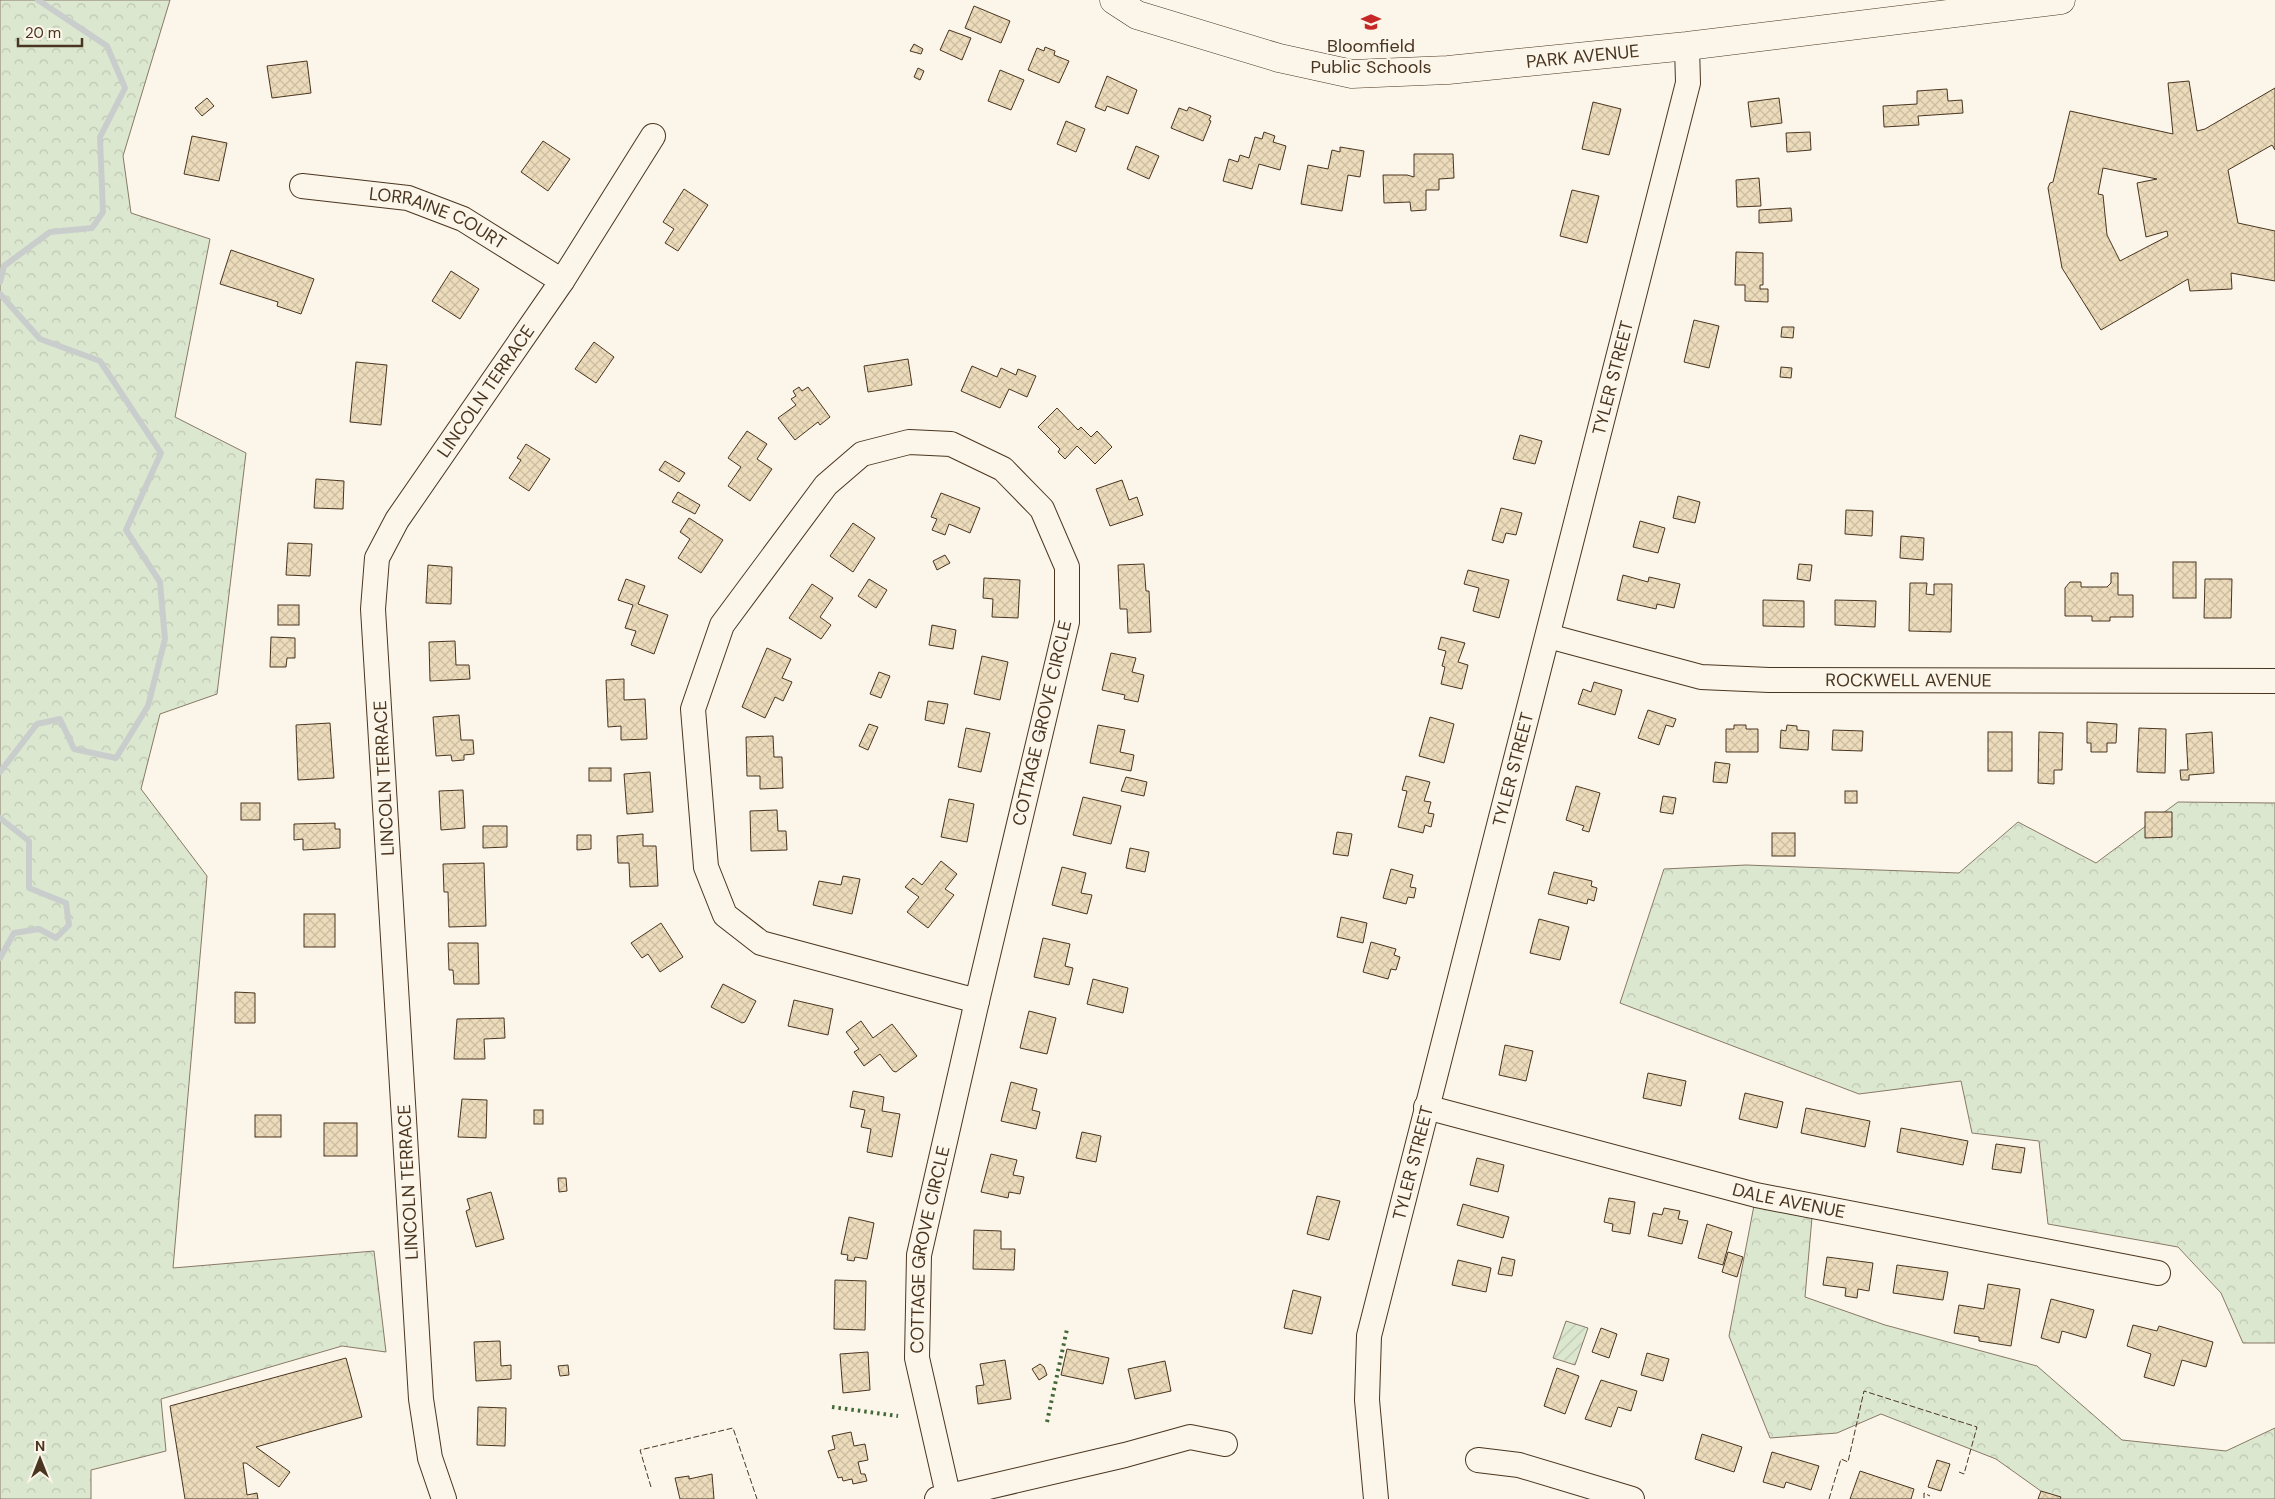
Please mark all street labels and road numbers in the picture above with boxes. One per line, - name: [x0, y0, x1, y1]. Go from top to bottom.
- street label: PARK AVENUE: [1525, 39, 1640, 74]
- street label: LORRAINE COURT: [368, 182, 511, 255]
- street label: TYLER STREET: [1587, 318, 1639, 438]
- street label: LINCOLN TERRACE: [432, 320, 540, 462]
- street label: COTTAGE GROVE CIRCLE: [1007, 618, 1077, 828]
- street label: ROCKWELL AVENUE: [1825, 668, 1992, 692]
- street label: LINCOLN TERRACE: [368, 700, 400, 856]
- street label: TYLER STREET: [1487, 710, 1539, 829]
- street label: TYLER STREET: [1387, 1103, 1439, 1223]
- street label: LINCOLN TERRACE: [392, 1104, 424, 1260]
- street label: COTTAGE GROVE CIRCLE: [905, 1144, 956, 1354]
- street label: DALE AVENUE: [1730, 1177, 1847, 1224]

